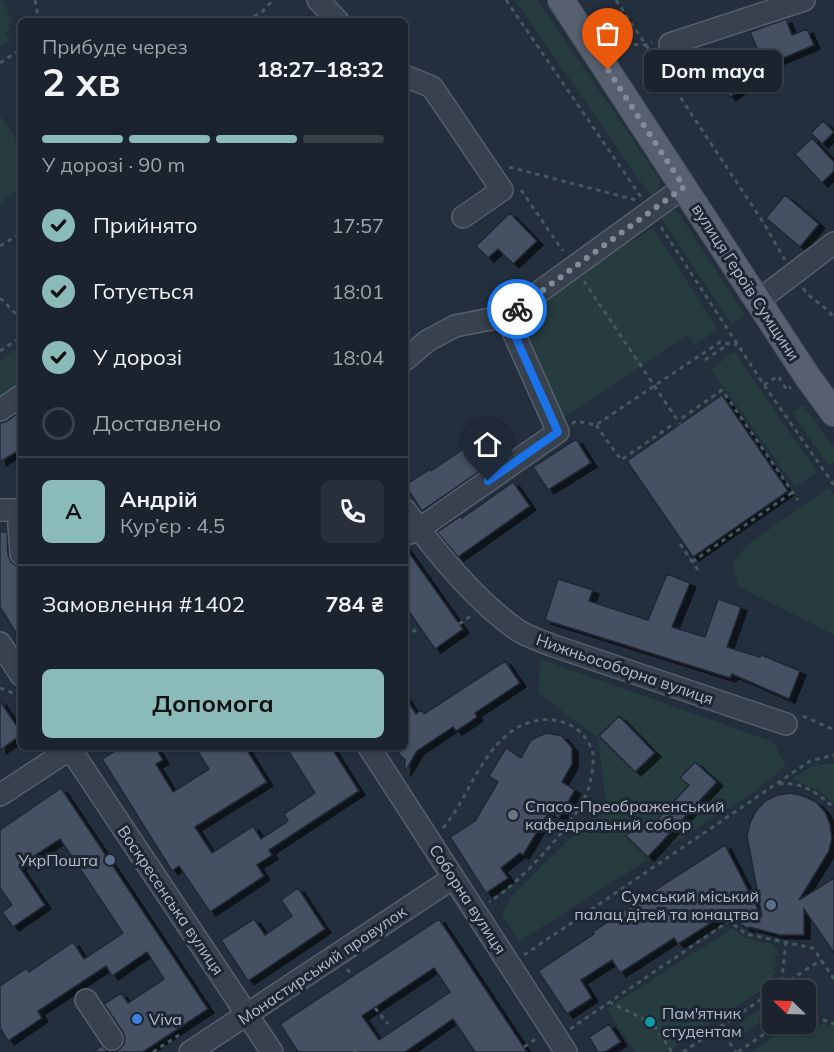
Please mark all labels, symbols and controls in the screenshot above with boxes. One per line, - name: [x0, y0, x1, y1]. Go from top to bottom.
- pin: [582, 8, 633, 70]
- icon: bag: [591, 17, 624, 50]
- text: Прибуде через: [42, 34, 188, 59]
- callout: Dom maya: [644, 49, 782, 91]
- text: 18:27–18:32: [256, 55, 384, 83]
- text: 2 хв: [42, 57, 121, 106]
- text: Dom maya: [661, 58, 765, 83]
- text: У дорозі · 90 m: [42, 152, 185, 177]
- street label: вулиця Героїв Сумщини: [688, 200, 804, 364]
- icon: check: [42, 209, 75, 242]
- text: Прийнято: [93, 211, 197, 239]
- text: 17:57: [331, 213, 384, 238]
- icon: check: [42, 275, 75, 308]
- text: Готується: [93, 277, 194, 305]
- text: 18:01: [331, 279, 384, 304]
- courier: [487, 279, 547, 339]
- icon: bike: [501, 293, 534, 326]
- icon: check: [42, 341, 75, 374]
- text: У дорозі: [93, 343, 182, 371]
- text: 18:04: [331, 345, 384, 370]
- text: Доставлено: [93, 409, 221, 437]
- pin: [462, 419, 513, 481]
- icon: home: [471, 428, 504, 461]
- button: phone: [321, 480, 384, 543]
- text: Андрій: [120, 485, 198, 513]
- text: А: [65, 497, 82, 525]
- text: Кур’єр · 4.5: [120, 513, 225, 538]
- text: Замовлення #1402: [42, 590, 245, 618]
- text: 784 ₴: [325, 590, 384, 618]
- street label: Нижньособорна вулиця: [534, 629, 716, 709]
- button: Допомога: [42, 669, 384, 738]
- place label: Спасо-Преображенський кафедральний собор: [525, 796, 725, 834]
- marker: Спасо-Преображенський кафедральний собор: [506, 808, 520, 822]
- street label: Воскресенська вулиця: [114, 821, 228, 979]
- street label: Соборна вулиця: [425, 840, 511, 958]
- place label: УкрПошта: [17, 850, 98, 870]
- marker: УкрПошта: [103, 853, 117, 867]
- place label: Сумський міський палац дітей та юнацтва: [574, 886, 759, 924]
- marker: Сумський міський палац дітей та юнацтва: [764, 898, 778, 912]
- street label: Монастирський провулок: [234, 901, 410, 1029]
- north arrow: [762, 980, 816, 1034]
- map controls: [762, 980, 816, 1034]
- place label: Пам'ятник студентам: [662, 1003, 742, 1041]
- place label: Viva: [149, 1009, 182, 1029]
- marker: Viva: [130, 1012, 144, 1026]
- marker: Пам'ятник студентам: [643, 1015, 657, 1029]

